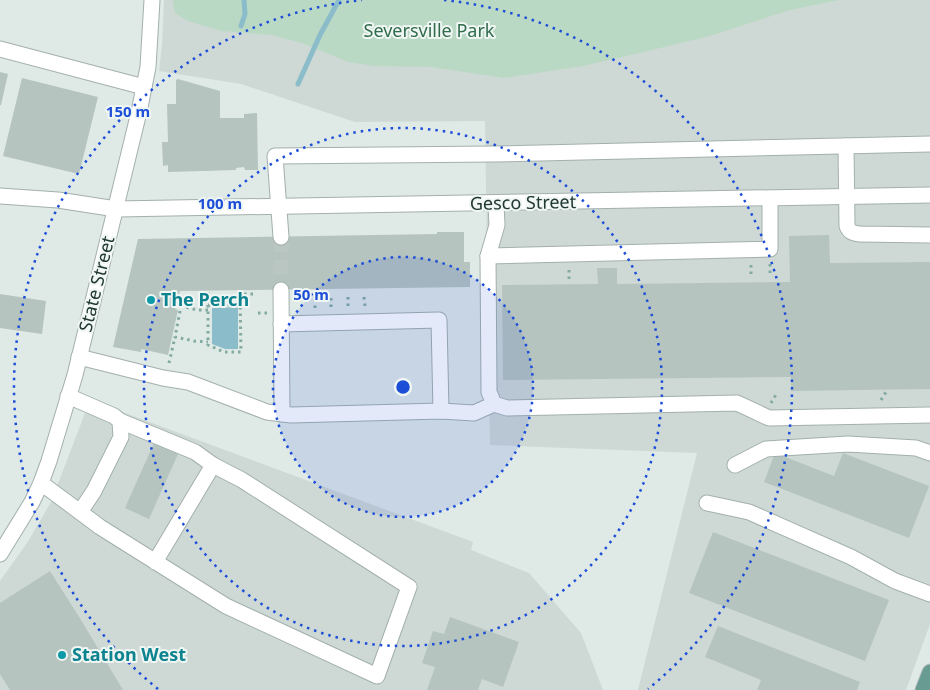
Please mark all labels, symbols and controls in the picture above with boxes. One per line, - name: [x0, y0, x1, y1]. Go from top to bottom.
- park label: Seversville Park: [364, 18, 495, 42]
- text: 150 m: [106, 101, 150, 121]
- street label: Gesco Street: [470, 189, 577, 215]
- text: 100 m: [198, 193, 242, 213]
- street label: State Street: [73, 233, 120, 334]
- text: 50 m: [293, 284, 329, 304]
- place label: The Perch: [161, 287, 249, 311]
- marker: The Perch: [145, 294, 157, 306]
- centre of rings: [394, 378, 412, 396]
- place label: Station West: [72, 642, 186, 666]
- marker: Station West: [56, 649, 68, 661]

